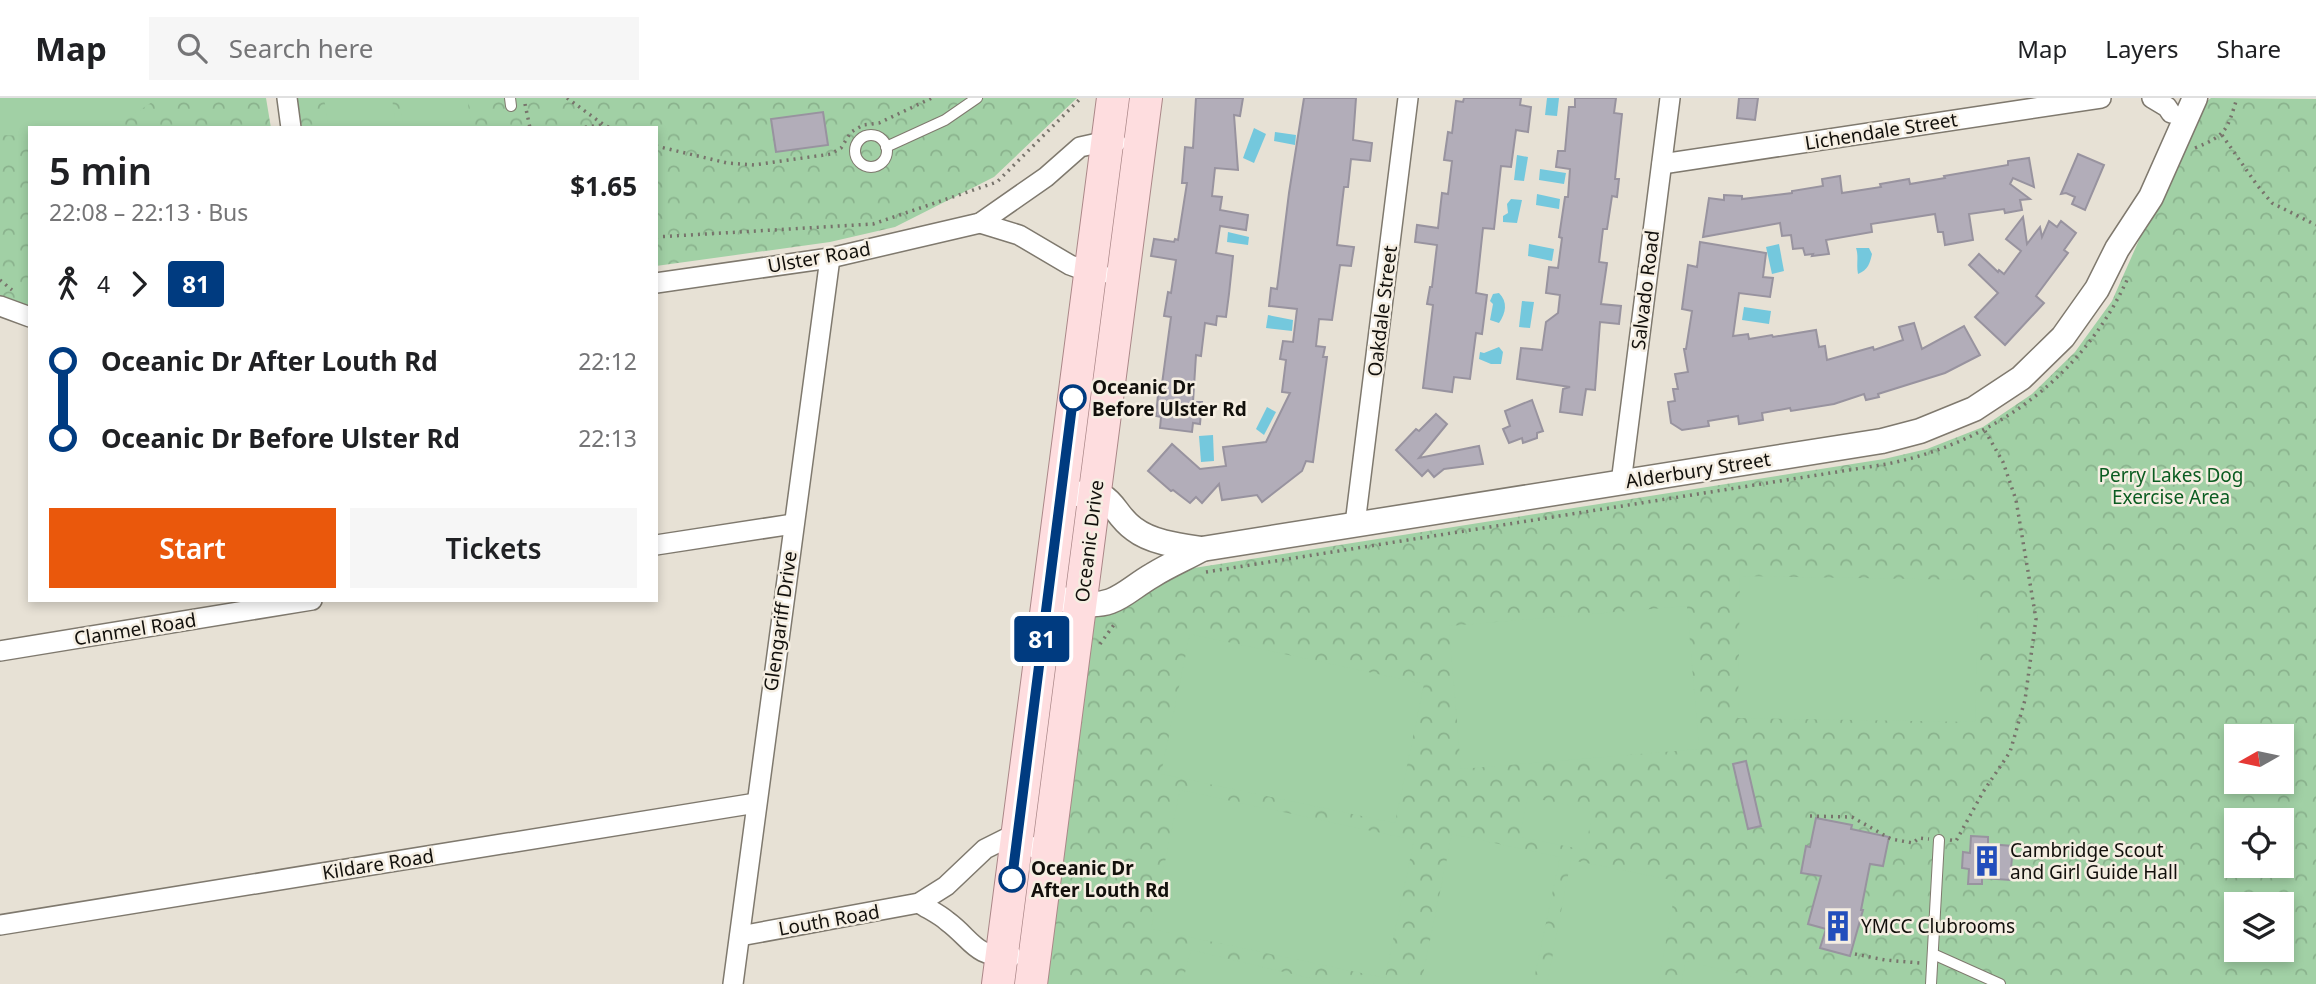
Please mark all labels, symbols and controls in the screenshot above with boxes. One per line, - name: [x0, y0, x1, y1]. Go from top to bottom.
- search box: [149, 17, 639, 80]
- text: Map: [35, 26, 107, 71]
- icon: search: [173, 29, 211, 67]
- text: Search here: [229, 30, 373, 66]
- text: Map: [2017, 32, 2067, 65]
- text: Layers: [2105, 32, 2179, 65]
- text: Share: [2217, 32, 2281, 65]
- street label: Lichendale Street: [1803, 106, 1959, 156]
- text: 5 min: [49, 144, 152, 196]
- text: $1.65: [570, 168, 637, 204]
- text: 22:08 – 22:13 · Bus: [49, 196, 248, 228]
- street label: Salvado Road: [1625, 229, 1665, 351]
- street label: Ulster Road: [766, 235, 872, 279]
- street label: Oakdale Street: [1361, 244, 1403, 378]
- icon: walk: [49, 265, 87, 303]
- icon: forward: [120, 265, 158, 303]
- text: 81: [182, 267, 210, 300]
- text: 4: [97, 268, 110, 300]
- text: Oceanic Dr After Louth Rd: [101, 343, 438, 379]
- text: 22:12: [578, 345, 637, 377]
- place label: Oceanic Dr Before Ulster Rd: [1092, 374, 1247, 422]
- marker: Oceanic Dr Before Ulster Rd: [1060, 385, 1086, 411]
- text: Oceanic Dr Before Ulster Rd: [101, 420, 460, 456]
- text: 22:13: [578, 422, 637, 454]
- street label: Alderbury Street: [1624, 446, 1772, 494]
- park label: Perry Lakes Dog Exercise Area: [2098, 462, 2244, 510]
- street label: Oceanic Drive: [1069, 478, 1109, 604]
- button: Start: [49, 508, 336, 588]
- button: Tickets: [350, 508, 637, 588]
- street label: Glengariff Drive: [757, 549, 803, 693]
- street label: Clanmel Road: [72, 607, 198, 651]
- line badge: 81: [1010, 616, 1074, 662]
- text: 81: [1028, 622, 1056, 655]
- north arrow: [2224, 724, 2294, 794]
- map controls: [2224, 724, 2294, 962]
- button: locate: [2224, 808, 2294, 878]
- place label: Cambridge Scout and Girl Guide Hall: [2010, 837, 2178, 885]
- street label: Kildare Road: [320, 842, 436, 886]
- building icon: Cambridge Scout and Girl Guide Hall: [1970, 844, 2004, 878]
- place label: Oceanic Dr After Louth Rd: [1031, 855, 1169, 903]
- marker: Oceanic Dr After Louth Rd: [999, 866, 1025, 892]
- button: layers: [2224, 892, 2294, 962]
- street label: Louth Road: [776, 898, 882, 942]
- building icon: YMCC Clubrooms: [1821, 909, 1855, 943]
- place label: YMCC Clubrooms: [1861, 913, 2015, 939]

